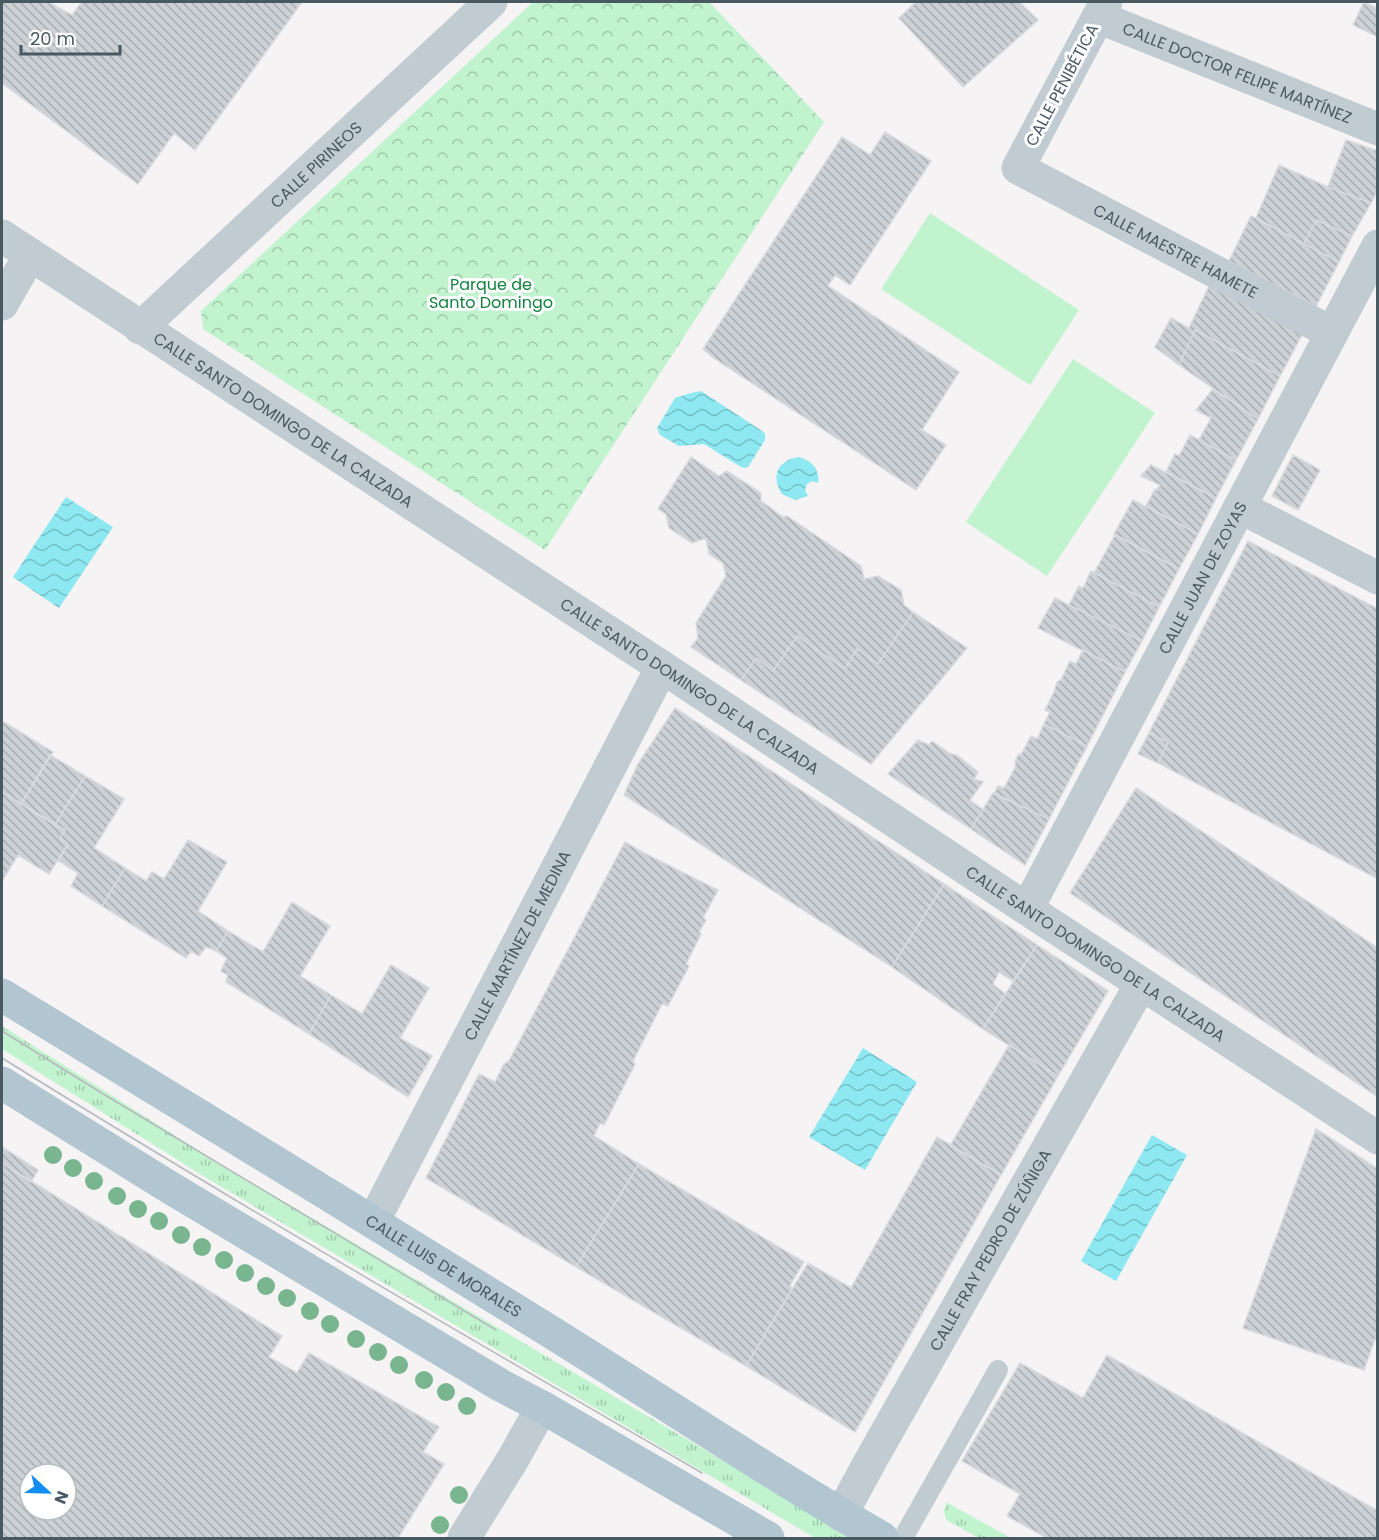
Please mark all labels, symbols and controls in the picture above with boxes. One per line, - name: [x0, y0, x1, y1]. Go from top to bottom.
- street label: CALLE DOCTOR FELIPE MARTÍNEZ: [1119, 17, 1355, 129]
- scale bar: [21, 18, 120, 56]
- street label: CALLE PENIBÉTICA: [1020, 19, 1104, 150]
- text: 20 m: [30, 26, 75, 51]
- street label: CALLE PIRINEOS: [265, 116, 367, 213]
- street label: CALLE MAESTRE HAMETE: [1089, 198, 1262, 304]
- park label: Parque de Santo Domingo: [429, 273, 553, 314]
- street label: CALLE SANTO DOMINGO DE LA CALZADA: [149, 326, 418, 513]
- street label: CALLE JUAN DE ZOYAS: [1153, 497, 1252, 658]
- street label: CALLE SANTO DOMINGO DE LA CALZADA: [556, 592, 824, 780]
- street label: CALLE MARTÍNEZ DE MEDINA: [458, 846, 576, 1045]
- street label: CALLE SANTO DOMINGO DE LA CALZADA: [961, 860, 1230, 1047]
- street label: CALLE FRAY PEDRO DE ZÚÑIGA: [924, 1145, 1057, 1355]
- street label: CALLE LUIS DE MORALES: [361, 1209, 526, 1323]
- north arrow: [18, 1462, 78, 1522]
- text: N: [49, 1488, 74, 1507]

